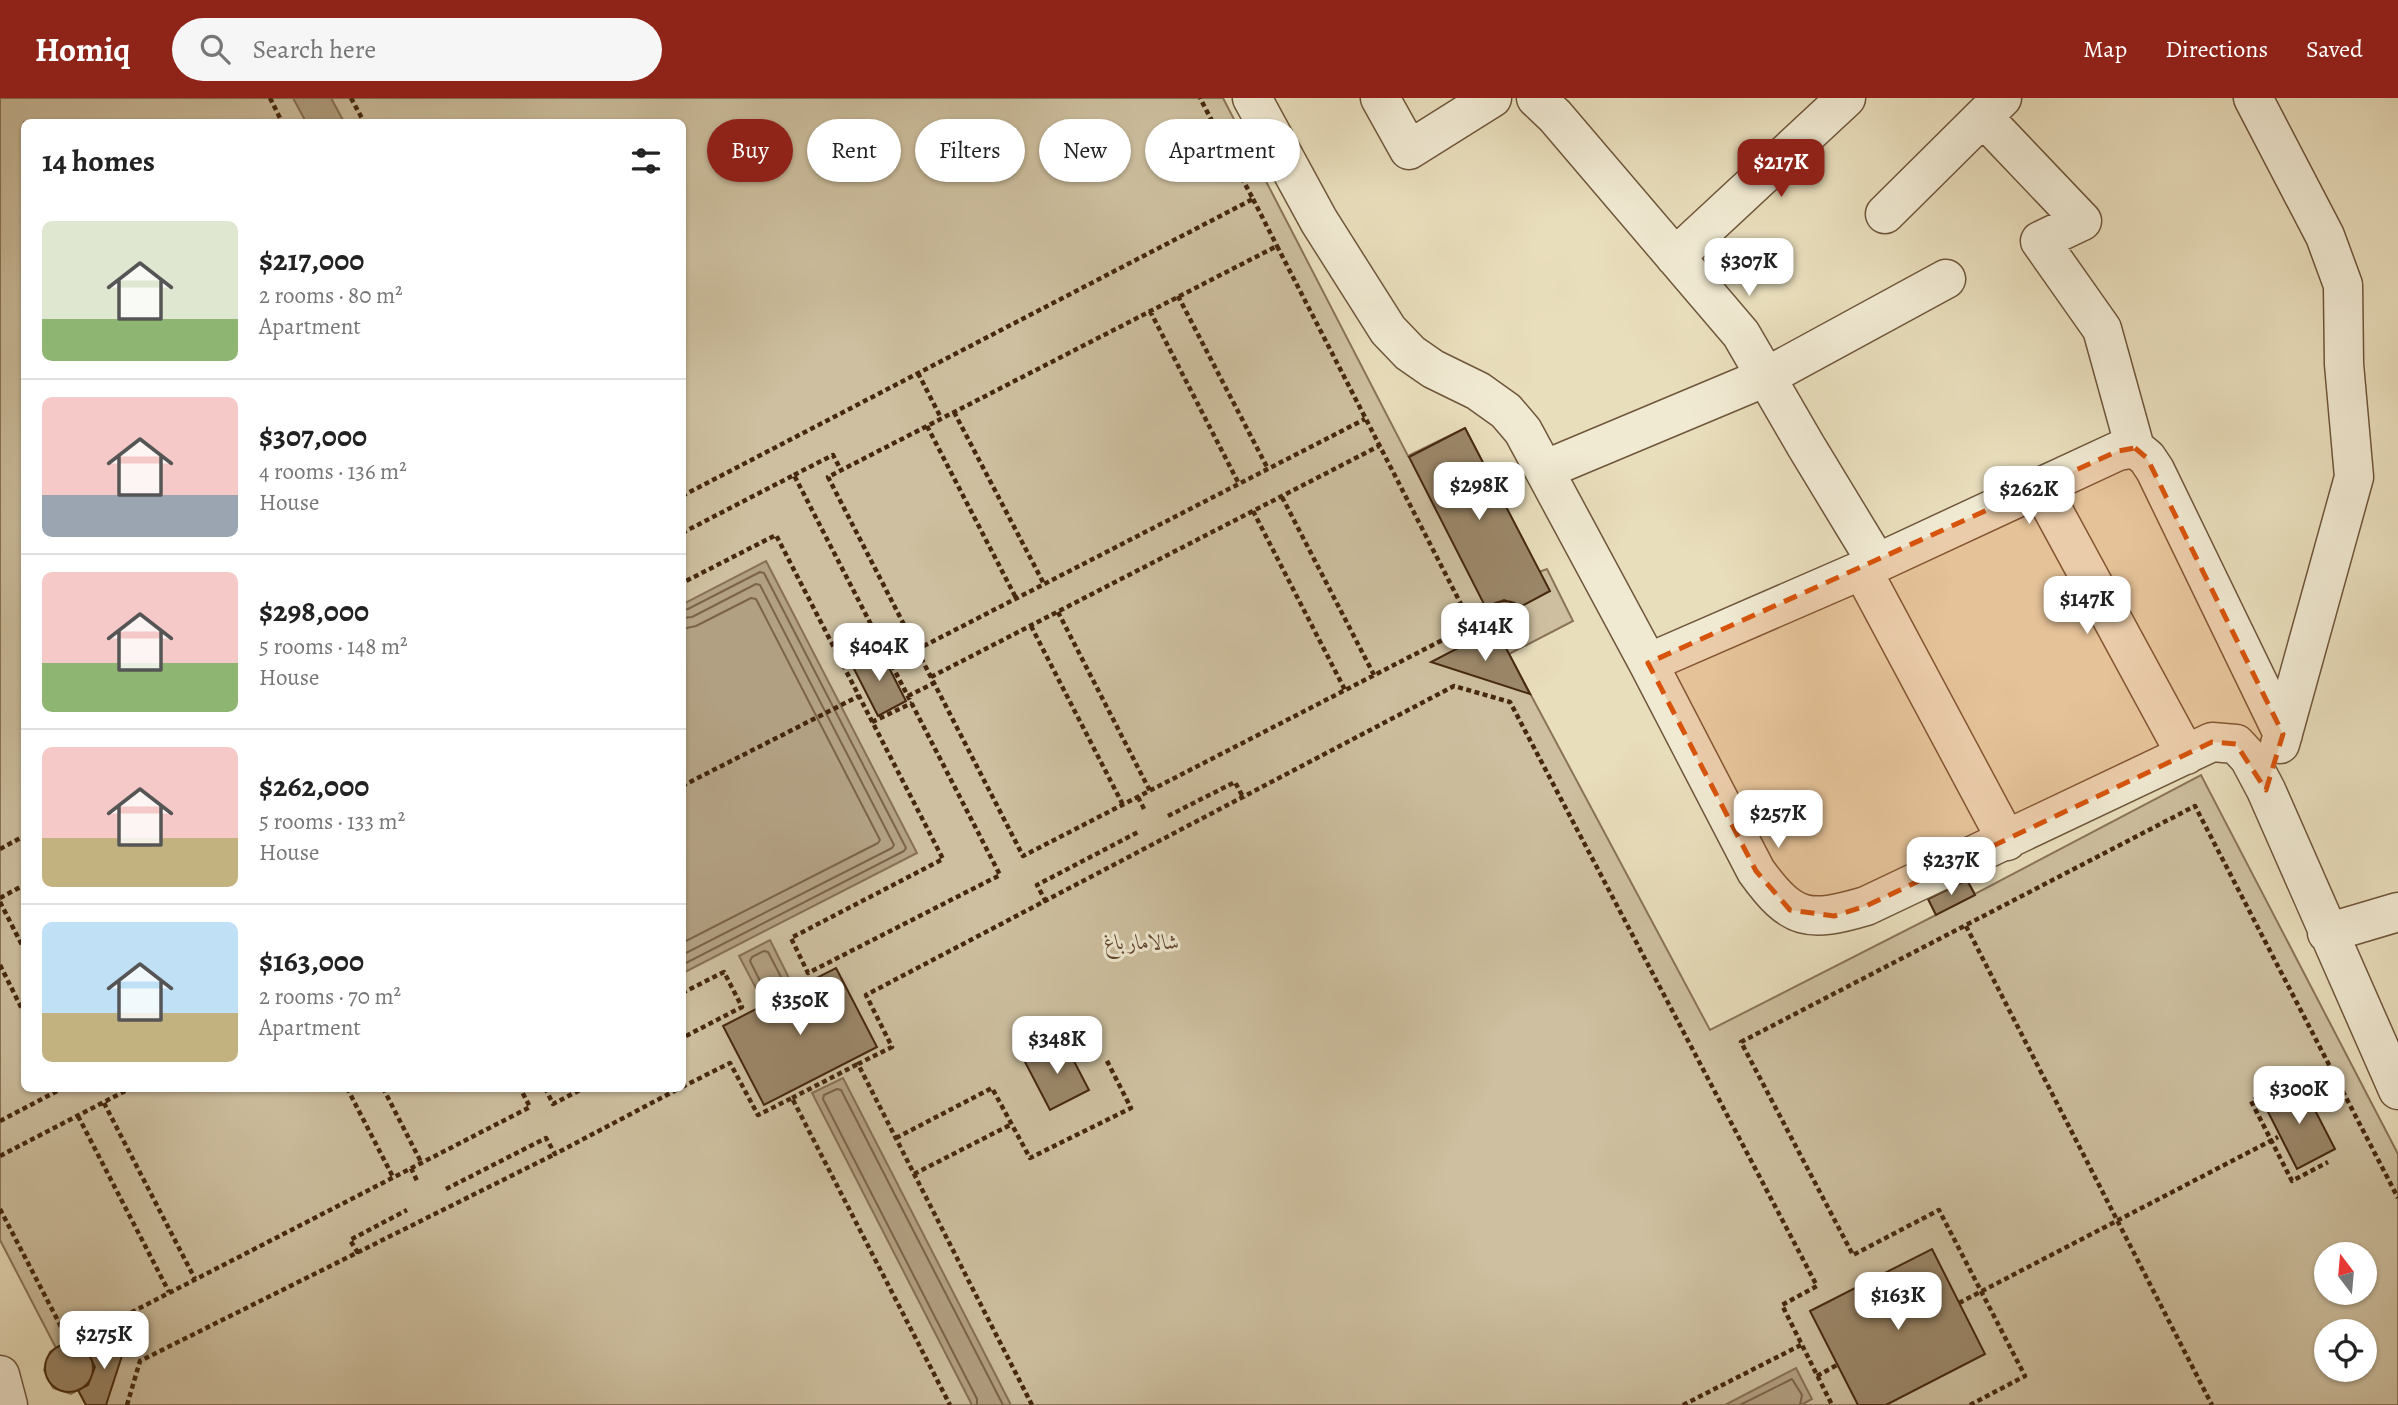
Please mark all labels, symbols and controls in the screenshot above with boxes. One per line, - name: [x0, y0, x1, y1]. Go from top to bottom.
- search box: [172, 18, 662, 81]
- text: Homiq: [35, 27, 130, 72]
- icon: search: [196, 30, 234, 68]
- text: Search here: [252, 32, 376, 67]
- text: Map: [2083, 33, 2127, 65]
- text: Directions: [2165, 33, 2268, 65]
- text: Saved: [2306, 33, 2363, 65]
- chip: Buy: [707, 119, 793, 182]
- chip: Rent: [807, 119, 901, 182]
- chip: Filters: [915, 119, 1025, 182]
- chip: New: [1039, 119, 1131, 182]
- chip: Apartment: [1145, 119, 1300, 182]
- pin: $217K: [1732, 140, 1830, 199]
- text: 14 homes: [42, 141, 155, 181]
- icon: filters: [627, 142, 665, 180]
- text: $217K: [1754, 146, 1809, 177]
- pin: $307K: [1700, 238, 1798, 298]
- text: $217,000: [259, 240, 364, 280]
- text: $307K: [1720, 245, 1778, 276]
- icon: home: [98, 249, 182, 333]
- text: 2 rooms · 80 m²: [259, 280, 403, 311]
- text: Apartment: [259, 311, 361, 342]
- text: $307,000: [259, 416, 367, 456]
- icon: home: [98, 425, 182, 509]
- text: 4 rooms · 136 m²: [259, 456, 407, 487]
- pin: $298K: [1430, 462, 1528, 522]
- pin: $262K: [1980, 466, 2078, 526]
- text: $298K: [1450, 469, 1508, 500]
- text: $262K: [2000, 473, 2058, 504]
- text: House: [259, 487, 319, 518]
- pin: $147K: [2038, 576, 2136, 636]
- text: $147K: [2060, 583, 2114, 614]
- text: $298,000: [259, 591, 369, 631]
- icon: home: [98, 600, 182, 684]
- pin: $414K: [1436, 603, 1534, 663]
- text: $414K: [1457, 610, 1513, 641]
- pin: $404K: [830, 624, 928, 683]
- text: $404K: [849, 630, 909, 661]
- text: 5 rooms · 148 m²: [259, 631, 408, 662]
- text: House: [259, 662, 319, 693]
- text: $262,000: [259, 766, 369, 806]
- icon: home: [98, 775, 182, 859]
- pin: $257K: [1729, 790, 1827, 850]
- text: $257K: [1750, 797, 1806, 828]
- text: 5 rooms · 133 m²: [259, 806, 405, 837]
- text: House: [259, 837, 319, 868]
- pin: $237K: [1902, 838, 2000, 897]
- text: $237K: [1923, 844, 1979, 875]
- park label: شالامار باغ: [1104, 928, 1180, 960]
- text: $163,000: [259, 941, 364, 981]
- icon: home: [98, 950, 182, 1034]
- pin: $350K: [751, 978, 849, 1037]
- text: 2 rooms · 70 m²: [259, 981, 401, 1012]
- text: $350K: [771, 984, 829, 1015]
- text: Apartment: [259, 1012, 361, 1043]
- pin: $348K: [1008, 1016, 1106, 1076]
- text: $348K: [1028, 1023, 1086, 1054]
- pin: $300K: [2250, 1066, 2348, 1126]
- text: $300K: [2270, 1073, 2328, 1104]
- north arrow: [2314, 1242, 2376, 1306]
- map controls: [2314, 1242, 2377, 1382]
- pin: $163K: [1849, 1272, 1947, 1332]
- text: $163K: [1871, 1279, 1925, 1310]
- pin: $275K: [55, 1312, 153, 1371]
- text: $275K: [76, 1318, 132, 1349]
- button: locate: [2314, 1319, 2377, 1382]

